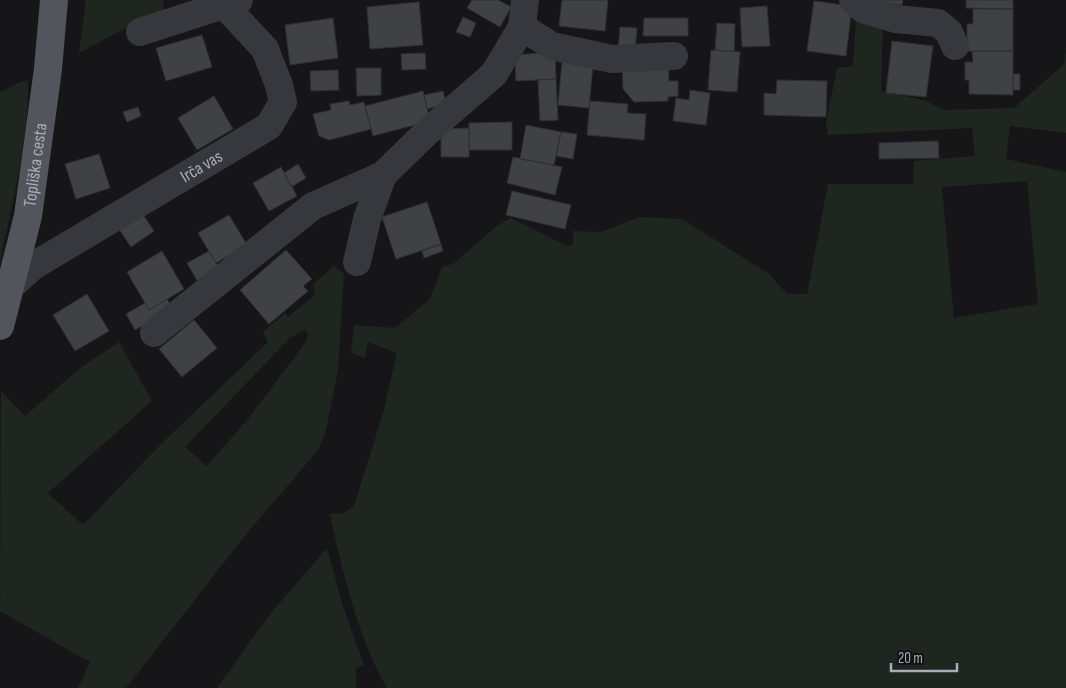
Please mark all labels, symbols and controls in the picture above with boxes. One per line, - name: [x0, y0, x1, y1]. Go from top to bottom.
- street label: Topliška cesta: [19, 122, 52, 208]
- street label: Irča vas: [177, 146, 226, 187]
- scale bar: [891, 640, 957, 672]
- text: 20 m: [898, 649, 923, 668]

